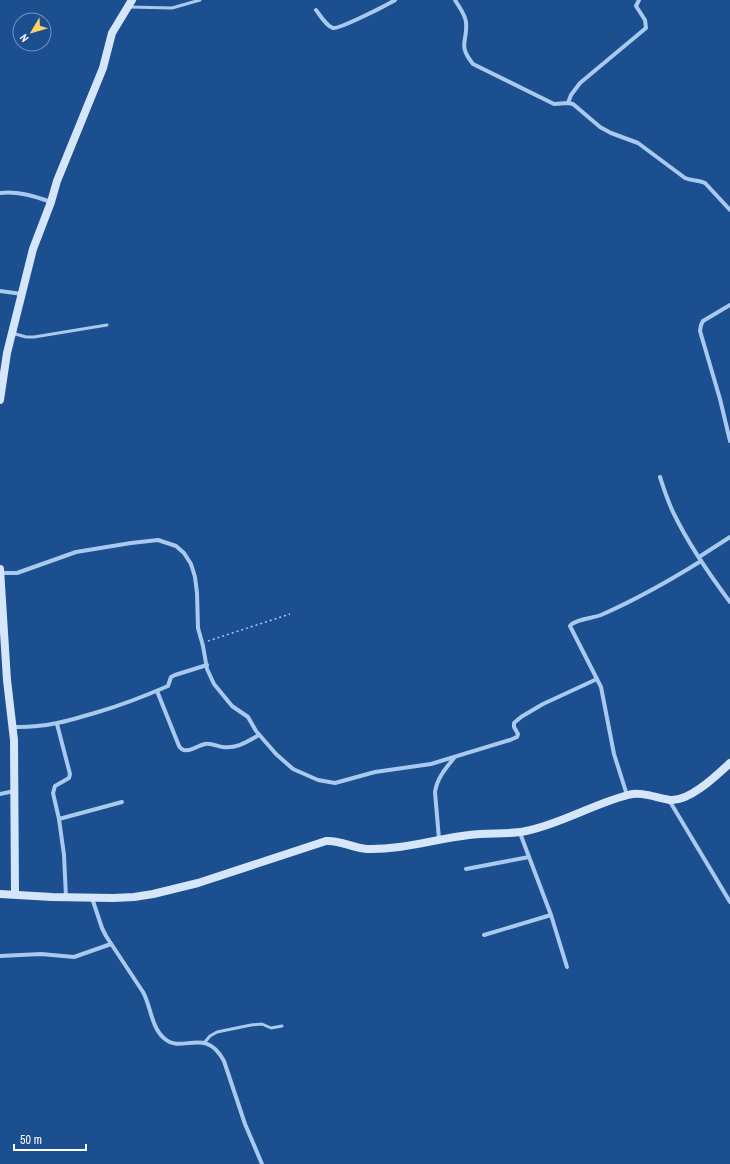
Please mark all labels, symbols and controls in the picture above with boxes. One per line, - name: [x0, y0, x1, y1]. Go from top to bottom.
- north arrow: [12, 12, 52, 52]
- text: N: [17, 31, 32, 45]
- scale bar: [14, 1126, 86, 1152]
- text: 50 m: [20, 1132, 42, 1148]

